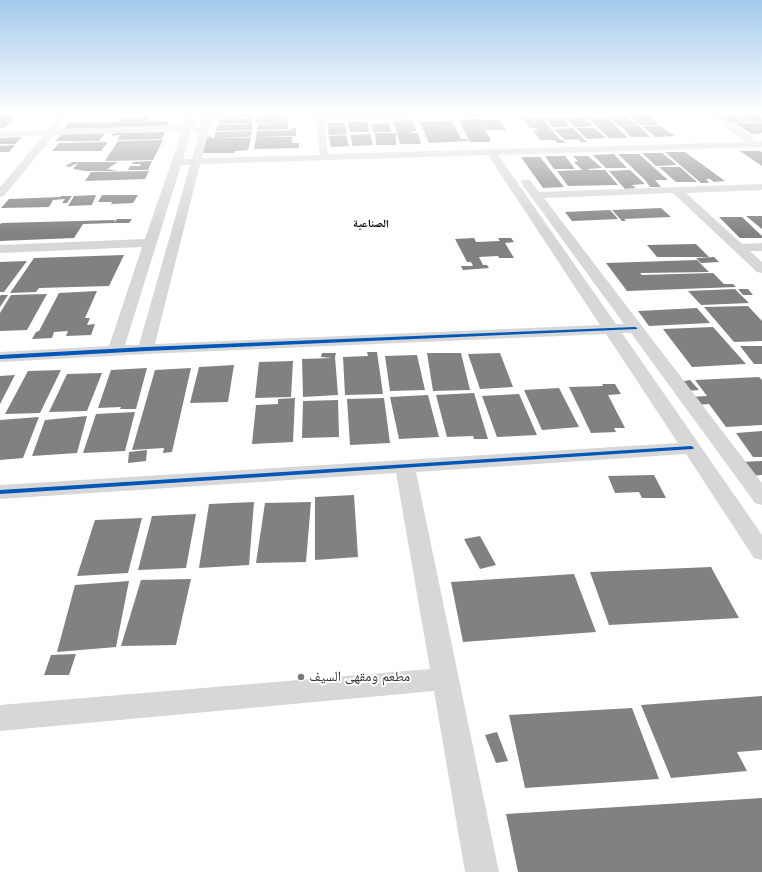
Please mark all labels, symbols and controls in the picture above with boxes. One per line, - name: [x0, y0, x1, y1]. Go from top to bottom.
- district label: الصناعية: [353, 217, 389, 231]
- place label: مطعم ومقهى السيف: [309, 669, 410, 685]
- marker: مطعم ومقهى السيف: [296, 672, 306, 682]

